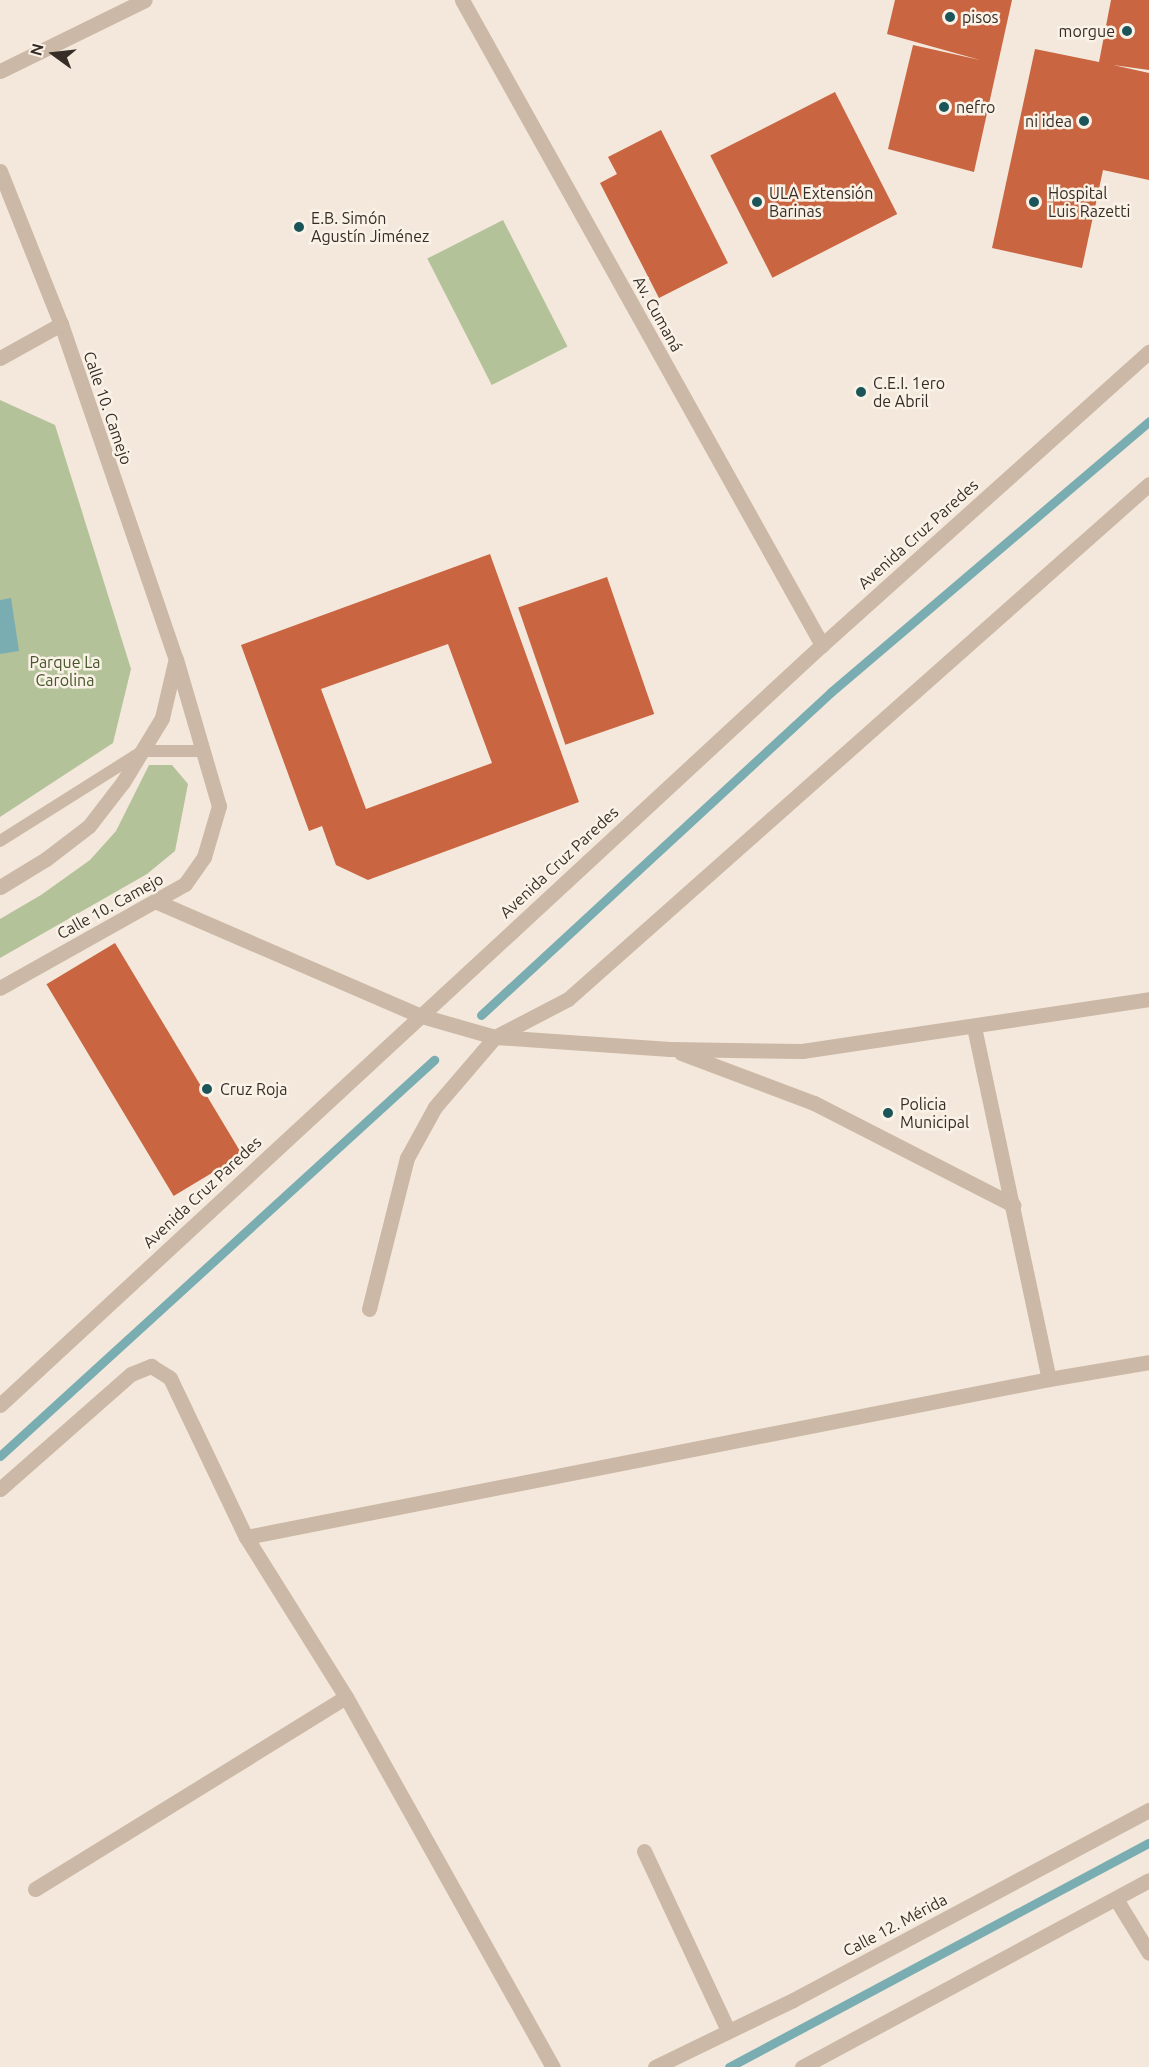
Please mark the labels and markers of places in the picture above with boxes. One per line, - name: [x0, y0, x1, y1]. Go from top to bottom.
- place label: pisos: [962, 7, 998, 27]
- marker: pisos: [943, 10, 957, 24]
- place label: morgue: [1059, 21, 1115, 41]
- marker: morgue: [1120, 24, 1134, 38]
- place label: nefro: [956, 97, 995, 117]
- marker: nefro: [937, 100, 951, 114]
- place label: ni idea: [1025, 111, 1072, 131]
- marker: ni idea: [1077, 114, 1091, 128]
- place label: ULA Extensión Barinas: [769, 183, 873, 221]
- place label: Hospital Luis Razetti: [1048, 183, 1130, 221]
- marker: Hospital Luis Razetti: [1025, 193, 1043, 211]
- marker: ULA Extensión Barinas: [750, 195, 764, 209]
- place label: E.B. Simón Agustín Jiménez: [311, 208, 429, 246]
- marker: E.B. Simón Agustín Jiménez: [292, 220, 306, 234]
- place label: C.E.I. 1ero de Abril: [873, 373, 945, 411]
- marker: C.E.I. 1ero de Abril: [854, 385, 868, 399]
- place label: Cruz Roja: [220, 1079, 287, 1099]
- marker: Cruz Roja: [198, 1080, 216, 1098]
- place label: Policia Municipal: [900, 1094, 969, 1132]
- marker: Policia Municipal: [881, 1106, 895, 1120]

